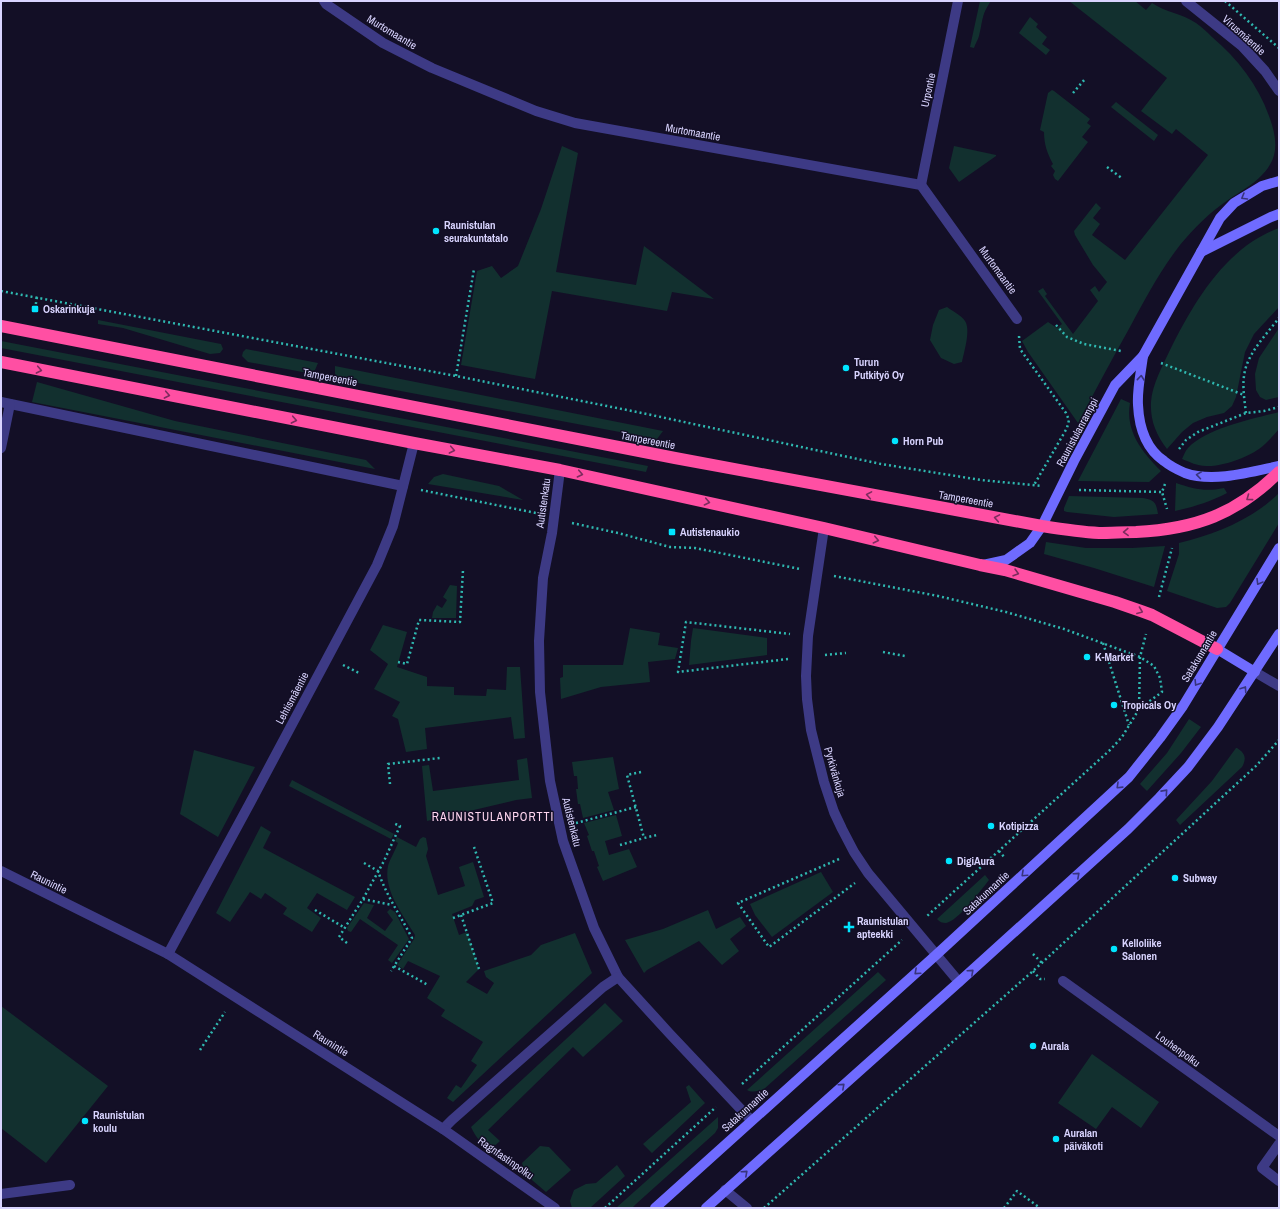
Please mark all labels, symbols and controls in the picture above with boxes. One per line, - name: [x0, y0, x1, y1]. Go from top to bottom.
- street label: Murtomaantie: [365, 12, 419, 52]
- street label: Virusmäentie: [1219, 12, 1269, 58]
- street label: Urpontie: [918, 72, 938, 108]
- street label: Murtomaantie: [664, 120, 722, 144]
- one-way arrow: [1241, 193, 1248, 200]
- place label: Raunistulan seurakuntatalo: [444, 218, 509, 245]
- marker: Raunistulan seurakuntatalo: [431, 226, 441, 236]
- street label: Murtomaantie: [976, 243, 1020, 297]
- place label: Oskarinkuja: [43, 302, 95, 316]
- marker: Oskarinkuja: [30, 304, 40, 314]
- place label: Turun Putkityö Oy: [854, 355, 904, 382]
- marker: Turun Putkityö Oy: [841, 363, 851, 373]
- one-way arrow: [36, 365, 42, 373]
- street label: Tampereentie: [302, 365, 358, 389]
- one-way arrow: [1136, 375, 1145, 381]
- one-way arrow: [164, 390, 170, 398]
- street label: Raunistulanramppi: [1053, 395, 1101, 469]
- one-way arrow: [291, 415, 298, 423]
- street label: Tampereentie: [620, 428, 676, 452]
- place label: Horn Pub: [903, 434, 944, 448]
- marker: Horn Pub: [890, 436, 900, 446]
- one-way arrow: [449, 445, 455, 454]
- one-way arrow: [576, 470, 583, 478]
- one-way arrow: [1196, 471, 1202, 480]
- street label: Autistenkatu: [532, 477, 553, 530]
- street label: Tampereentie: [938, 487, 994, 511]
- one-way arrow: [866, 491, 873, 500]
- one-way arrow: [1247, 493, 1254, 500]
- one-way arrow: [703, 498, 710, 506]
- one-way arrow: [994, 515, 1000, 523]
- place label: Autistenaukio: [680, 525, 740, 539]
- marker: Autistenaukio: [667, 527, 677, 537]
- one-way arrow: [1123, 528, 1129, 536]
- one-way arrow: [872, 536, 879, 544]
- one-way arrow: [1012, 568, 1019, 577]
- one-way arrow: [1256, 578, 1263, 585]
- one-way arrow: [1137, 606, 1144, 614]
- street label: Satakunnantie: [1178, 627, 1220, 685]
- place label: K-Market: [1095, 650, 1134, 664]
- marker: K-Market: [1082, 652, 1092, 662]
- street label: Lehtismäentie: [272, 669, 312, 727]
- one-way arrow: [1195, 679, 1202, 686]
- one-way arrow: [1239, 686, 1247, 693]
- place label: Tropicals Oy: [1122, 698, 1176, 712]
- marker: Tropicals Oy: [1109, 700, 1119, 710]
- street label: Pyrkivänkuja: [821, 745, 849, 799]
- one-way arrow: [1116, 781, 1124, 789]
- one-way arrow: [1160, 789, 1168, 797]
- street label: Autistenkatu: [559, 795, 585, 848]
- district label: RAUNISTULANPORTTI: [432, 809, 554, 825]
- place label: Kotipizza: [999, 819, 1039, 833]
- marker: Kotipizza: [986, 821, 996, 831]
- place label: DigiAura: [957, 854, 995, 868]
- marker: DigiAura: [944, 856, 954, 866]
- street label: Raunintie: [28, 867, 70, 897]
- street label: Satakunnantie: [960, 868, 1012, 918]
- one-way arrow: [1021, 870, 1028, 877]
- place label: Subway: [1183, 871, 1217, 885]
- one-way arrow: [1072, 872, 1080, 880]
- marker: Subway: [1170, 873, 1180, 883]
- place label: Raunistulan apteekki: [857, 914, 909, 941]
- marker: Raunistulan apteekki: [844, 922, 854, 932]
- place label: Kelloliike Salonen: [1122, 936, 1162, 963]
- marker: Kelloliike Salonen: [1109, 944, 1119, 954]
- one-way arrow: [915, 967, 922, 974]
- one-way arrow: [966, 969, 973, 976]
- street label: Raunintie: [311, 1027, 351, 1059]
- street label: Louhenpolku: [1153, 1028, 1203, 1070]
- place label: Aurala: [1041, 1039, 1069, 1053]
- marker: Aurala: [1028, 1041, 1038, 1051]
- one-way arrow: [837, 1084, 845, 1091]
- street label: Satakunnantie: [719, 1085, 771, 1135]
- place label: Raunistulan koulu: [93, 1108, 145, 1135]
- marker: Raunistulan koulu: [80, 1116, 90, 1126]
- place label: Auralan päiväkoti: [1064, 1126, 1103, 1153]
- street label: Ragnfastinpolku: [475, 1134, 537, 1182]
- marker: Auralan päiväkoti: [1051, 1134, 1061, 1144]
- one-way arrow: [740, 1170, 748, 1177]

